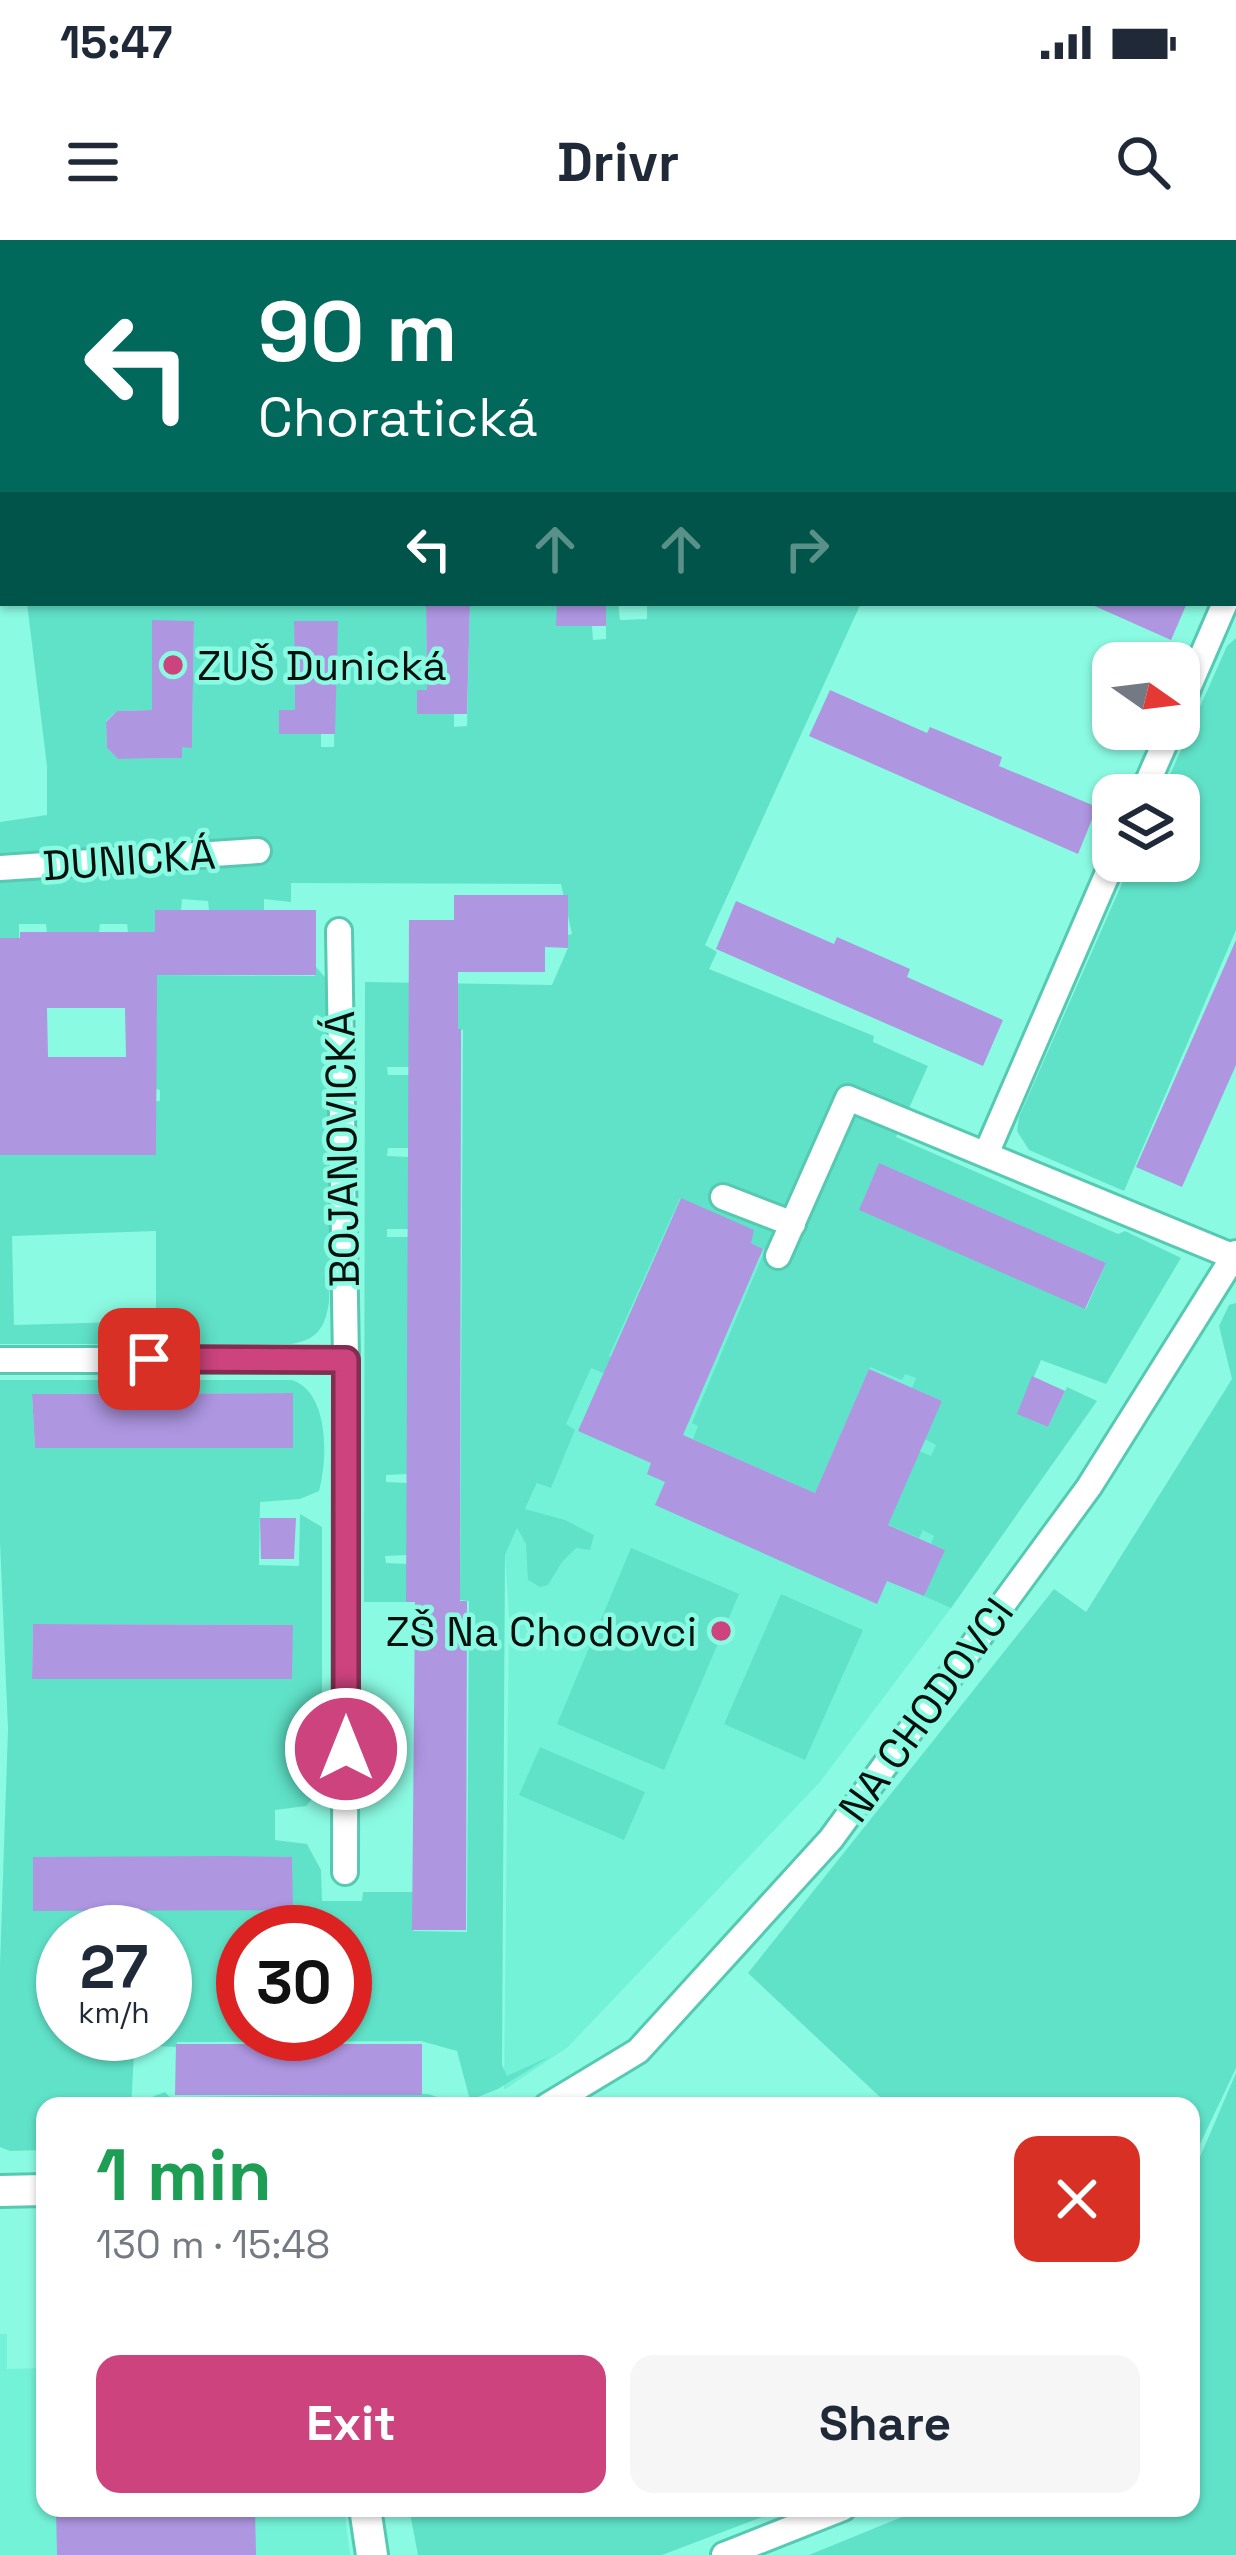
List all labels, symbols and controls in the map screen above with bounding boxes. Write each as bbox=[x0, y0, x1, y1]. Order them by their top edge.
text: 15:47 bbox=[60, 14, 172, 71]
text: Drivr bbox=[557, 128, 679, 197]
icon: menu bbox=[60, 129, 126, 195]
icon: search bbox=[1110, 129, 1176, 195]
text: 90 m bbox=[258, 278, 457, 386]
icon: left bbox=[60, 288, 216, 444]
text: Choratická bbox=[258, 383, 538, 452]
icon: left bbox=[396, 516, 462, 582]
icon: ahead bbox=[522, 516, 588, 582]
icon: ahead bbox=[648, 516, 714, 582]
icon: right bbox=[774, 516, 840, 582]
place label: ZUŠ Dunická bbox=[197, 639, 447, 692]
north arrow bbox=[1092, 642, 1200, 750]
map controls bbox=[1092, 642, 1200, 882]
marker: ZUŠ Dunická bbox=[160, 652, 186, 678]
button: layers bbox=[1092, 774, 1200, 882]
street label: DUNICKÁ bbox=[41, 828, 217, 892]
street label: BOJANOVICKÁ bbox=[313, 1010, 371, 1288]
pin bbox=[98, 1308, 200, 1410]
icon: arrive bbox=[116, 1326, 182, 1392]
street label: NA CHODOVCI bbox=[827, 1588, 1025, 1832]
place label: ZŠ Na Chodovci bbox=[386, 1605, 697, 1658]
marker: ZŠ Na Chodovci bbox=[708, 1618, 734, 1644]
position arrow bbox=[283, 1686, 409, 1812]
speed limit sign: 30 bbox=[216, 1905, 372, 2061]
text: 27 bbox=[80, 1929, 148, 2006]
text: km/h bbox=[78, 1993, 150, 2032]
text: 1 min bbox=[96, 2129, 272, 2221]
button: close bbox=[1014, 2136, 1140, 2262]
text: 130 m · 15:48 bbox=[96, 2220, 330, 2269]
button: Exit bbox=[96, 2355, 606, 2493]
button: Share bbox=[630, 2355, 1140, 2493]

